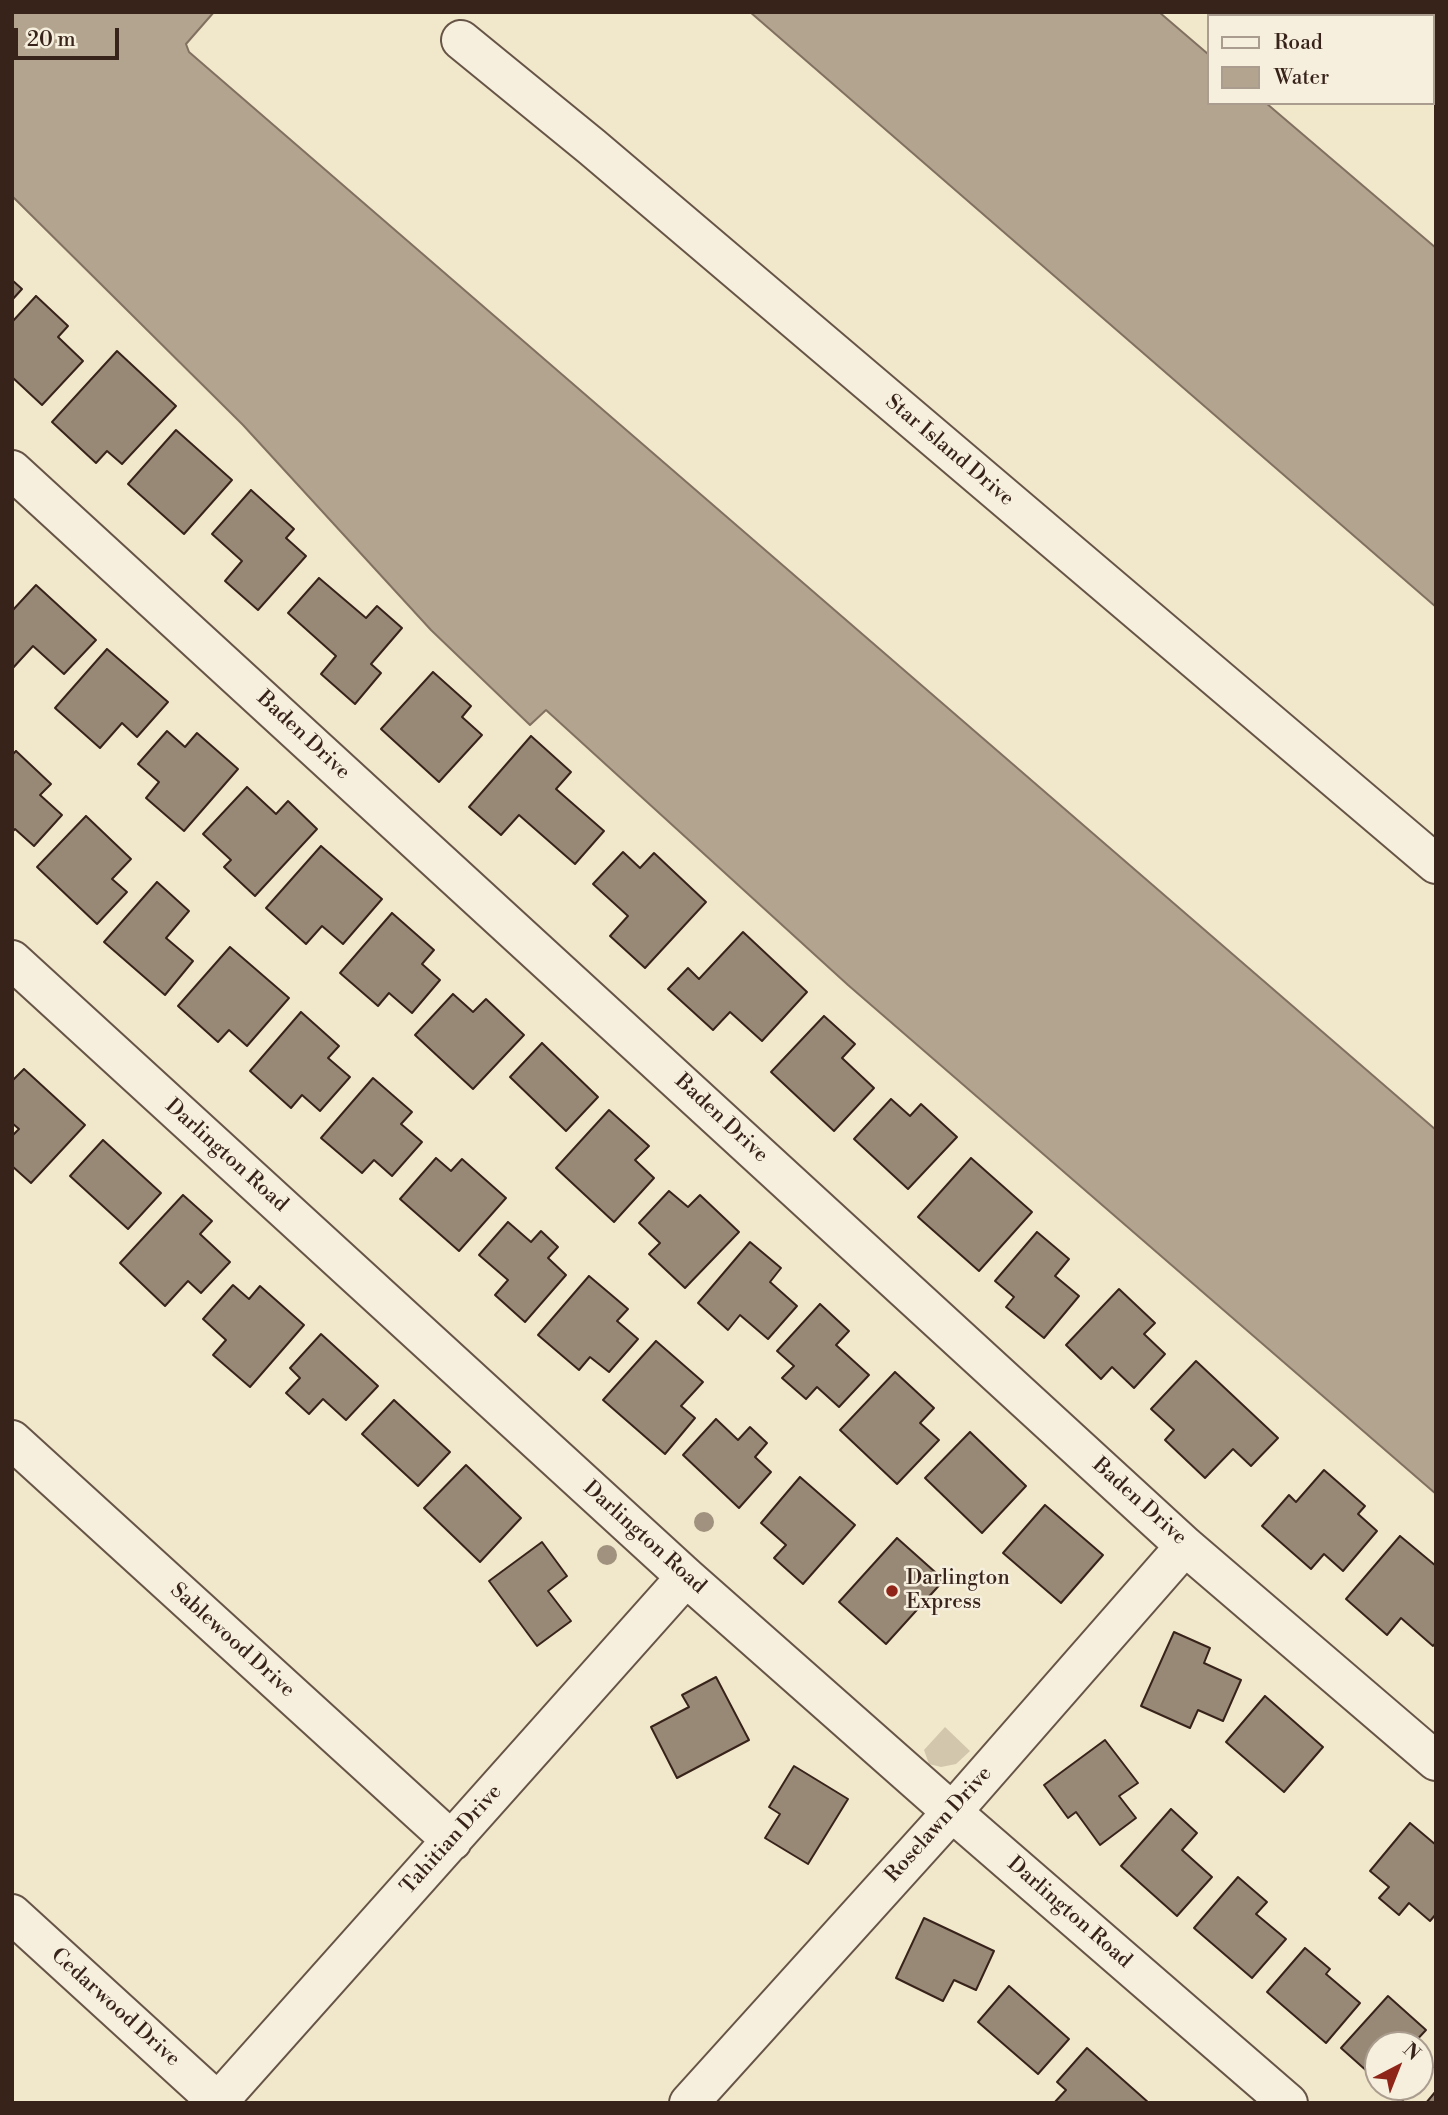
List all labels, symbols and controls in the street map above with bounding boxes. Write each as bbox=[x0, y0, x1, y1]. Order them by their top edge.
scale bar bbox=[18, 14, 122, 58]
legend bbox=[1206, 14, 1434, 105]
text: 20 m bbox=[27, 27, 76, 53]
text: Road bbox=[1274, 30, 1323, 56]
text: Water bbox=[1274, 65, 1329, 91]
street label: Star Island Drive bbox=[880, 390, 1018, 512]
street label: Baden Drive bbox=[251, 686, 355, 786]
street label: Baden Drive bbox=[669, 1069, 773, 1169]
street label: Darlington Road bbox=[159, 1094, 293, 1218]
street label: Baden Drive bbox=[1087, 1453, 1191, 1551]
street label: Darlington Road bbox=[577, 1476, 711, 1600]
place label: Darlington Express bbox=[906, 1566, 1010, 1616]
street label: Sablewood Drive bbox=[164, 1578, 300, 1704]
marker: Darlington Express bbox=[884, 1583, 900, 1599]
street label: Roselawn Drive bbox=[880, 1762, 998, 1888]
street label: Tahitian Drive bbox=[396, 1780, 508, 1900]
street label: Darlington Road bbox=[1002, 1852, 1136, 1974]
street label: Cedarwood Drive bbox=[45, 1943, 185, 2073]
north arrow bbox=[1364, 2031, 1434, 2101]
text: N bbox=[1398, 2038, 1425, 2066]

